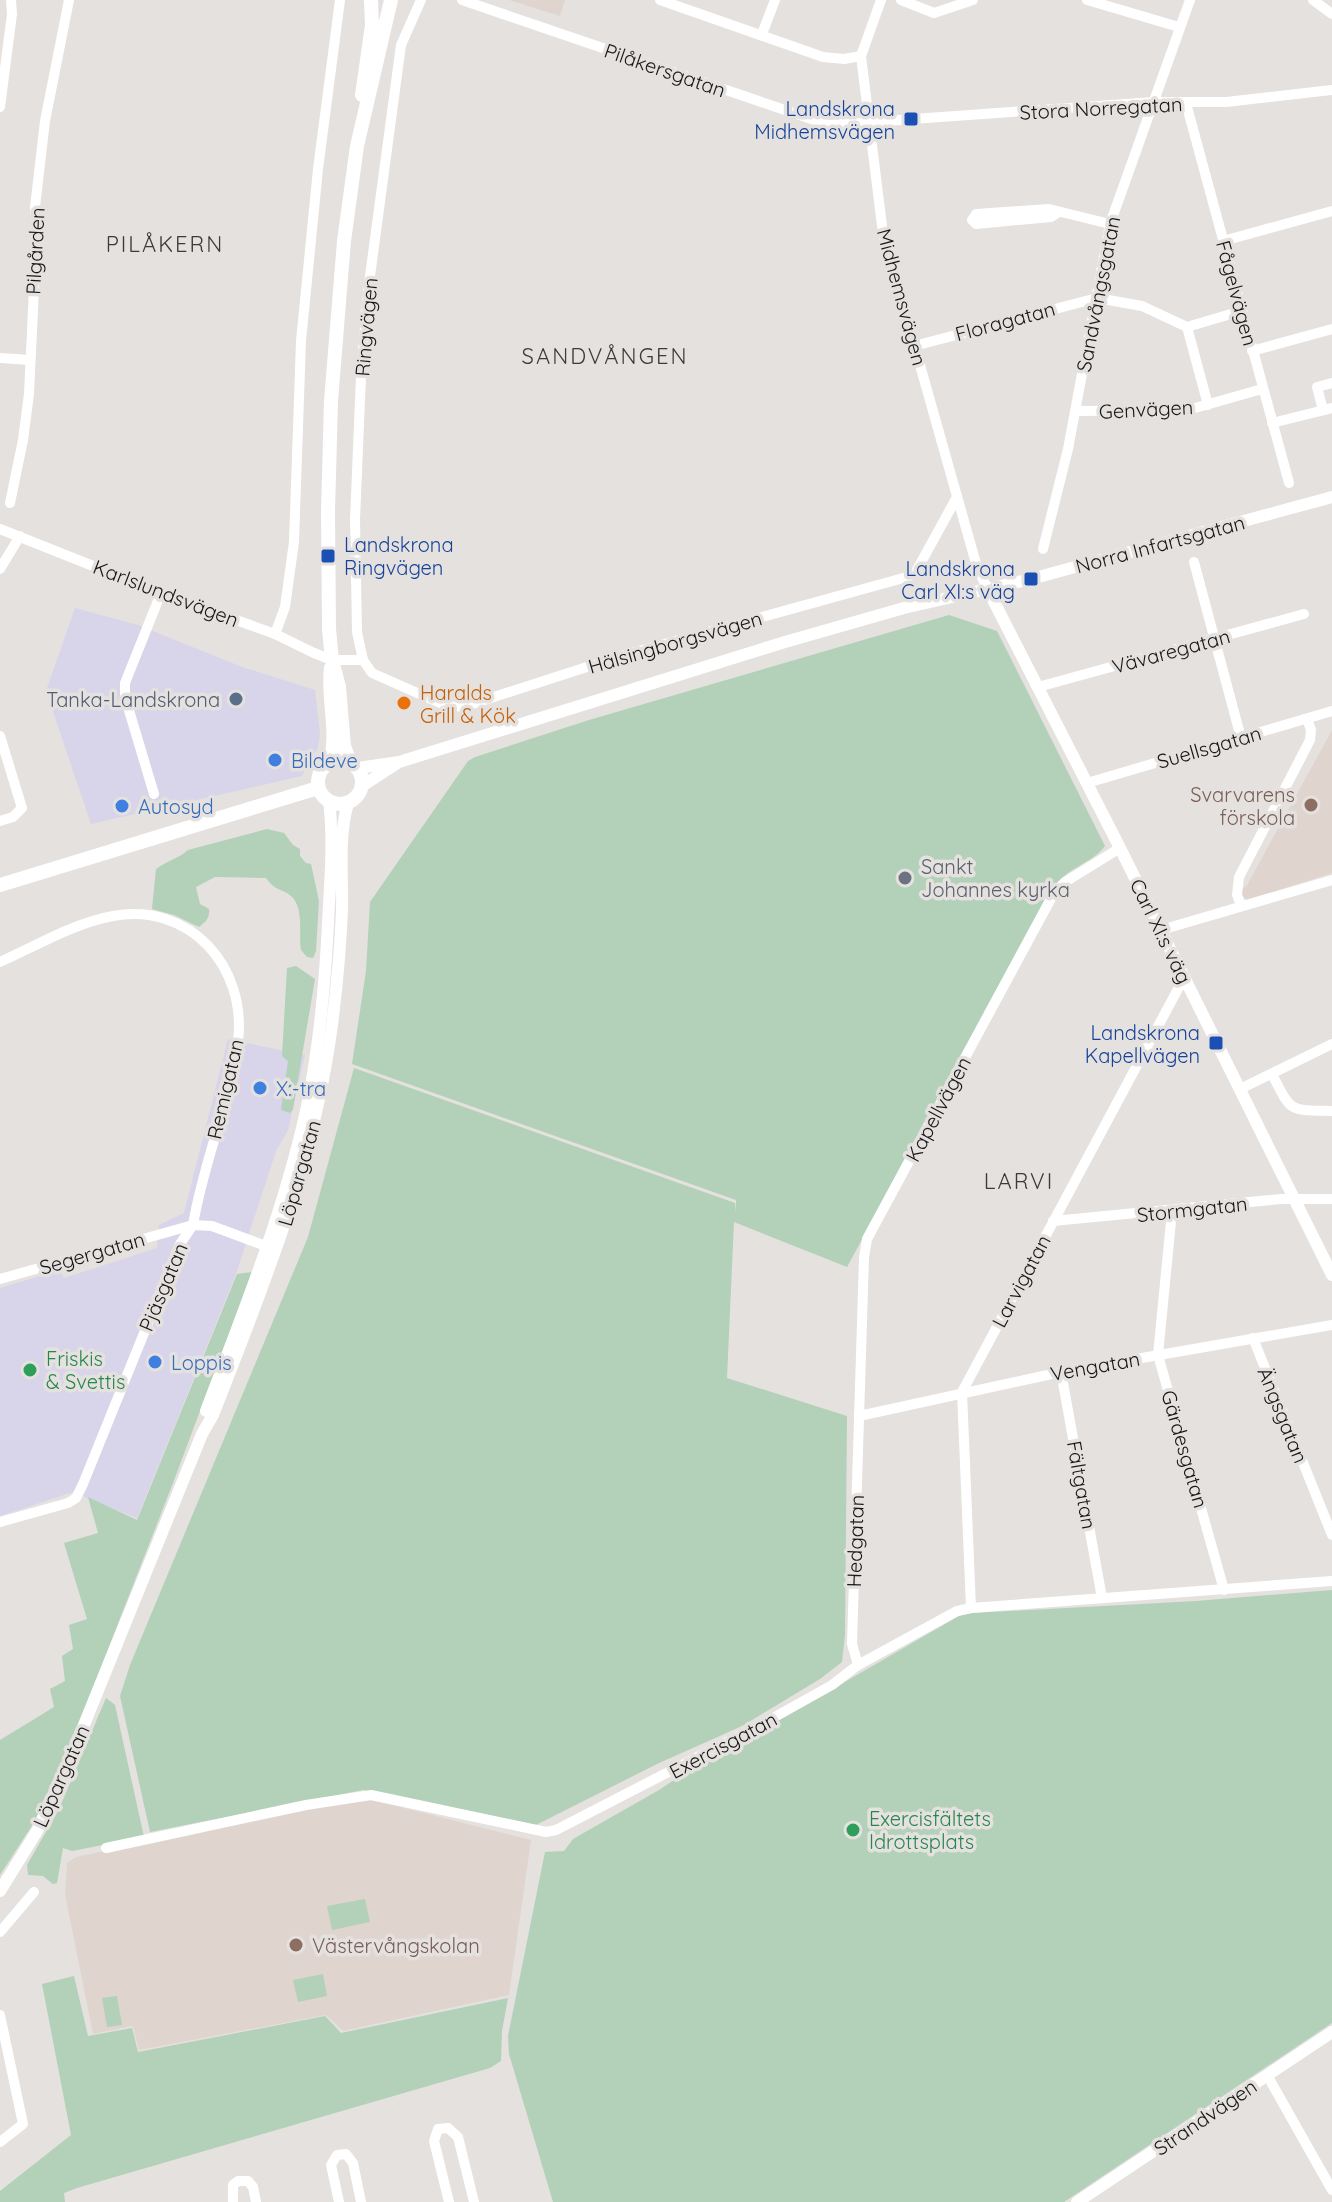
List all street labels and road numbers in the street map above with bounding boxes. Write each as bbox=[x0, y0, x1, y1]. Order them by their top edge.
street label: Pilåkersgatan bbox=[601, 38, 729, 102]
street label: Stora Norregatan bbox=[1019, 91, 1183, 125]
street label: Pilgården bbox=[20, 207, 50, 295]
street label: Sandvångsgatan bbox=[1071, 214, 1125, 374]
street label: Midhemsvägen bbox=[872, 226, 932, 368]
street label: Fågelvägen bbox=[1211, 238, 1263, 348]
street label: Ringvägen bbox=[349, 276, 383, 378]
street label: Floragatan bbox=[952, 296, 1058, 346]
street label: Genvägen bbox=[1098, 394, 1194, 424]
street label: Norra Infartsgatan bbox=[1072, 509, 1248, 579]
street label: Karlslundsvägen bbox=[90, 554, 242, 632]
street label: Hälsingborgsvägen bbox=[585, 605, 765, 679]
street label: Vävaregatan bbox=[1109, 623, 1233, 679]
street label: Suellsgatan bbox=[1154, 720, 1264, 774]
street label: Carl XI:s väg bbox=[1125, 874, 1197, 988]
street label: Remigatan bbox=[201, 1036, 249, 1142]
street label: Kapellvägen bbox=[900, 1052, 976, 1166]
street label: Löpargatan bbox=[272, 1117, 326, 1229]
street label: Stormgatan bbox=[1136, 1191, 1248, 1227]
street label: Segergatan bbox=[37, 1226, 147, 1280]
street label: Larvigatan bbox=[986, 1230, 1056, 1332]
street label: Pjäsgatan bbox=[133, 1239, 193, 1335]
street label: Vengatan bbox=[1048, 1346, 1142, 1386]
street label: Ängsgatan bbox=[1252, 1363, 1314, 1467]
street label: Gärdesgatan bbox=[1156, 1387, 1214, 1511]
street label: Fältgatan bbox=[1062, 1439, 1102, 1531]
street label: Hedgatan bbox=[841, 1494, 869, 1588]
street label: Exercisgatan bbox=[665, 1706, 781, 1784]
street label: Löpargatan bbox=[27, 1721, 95, 1831]
street label: Strandvägen bbox=[1149, 2073, 1261, 2161]

